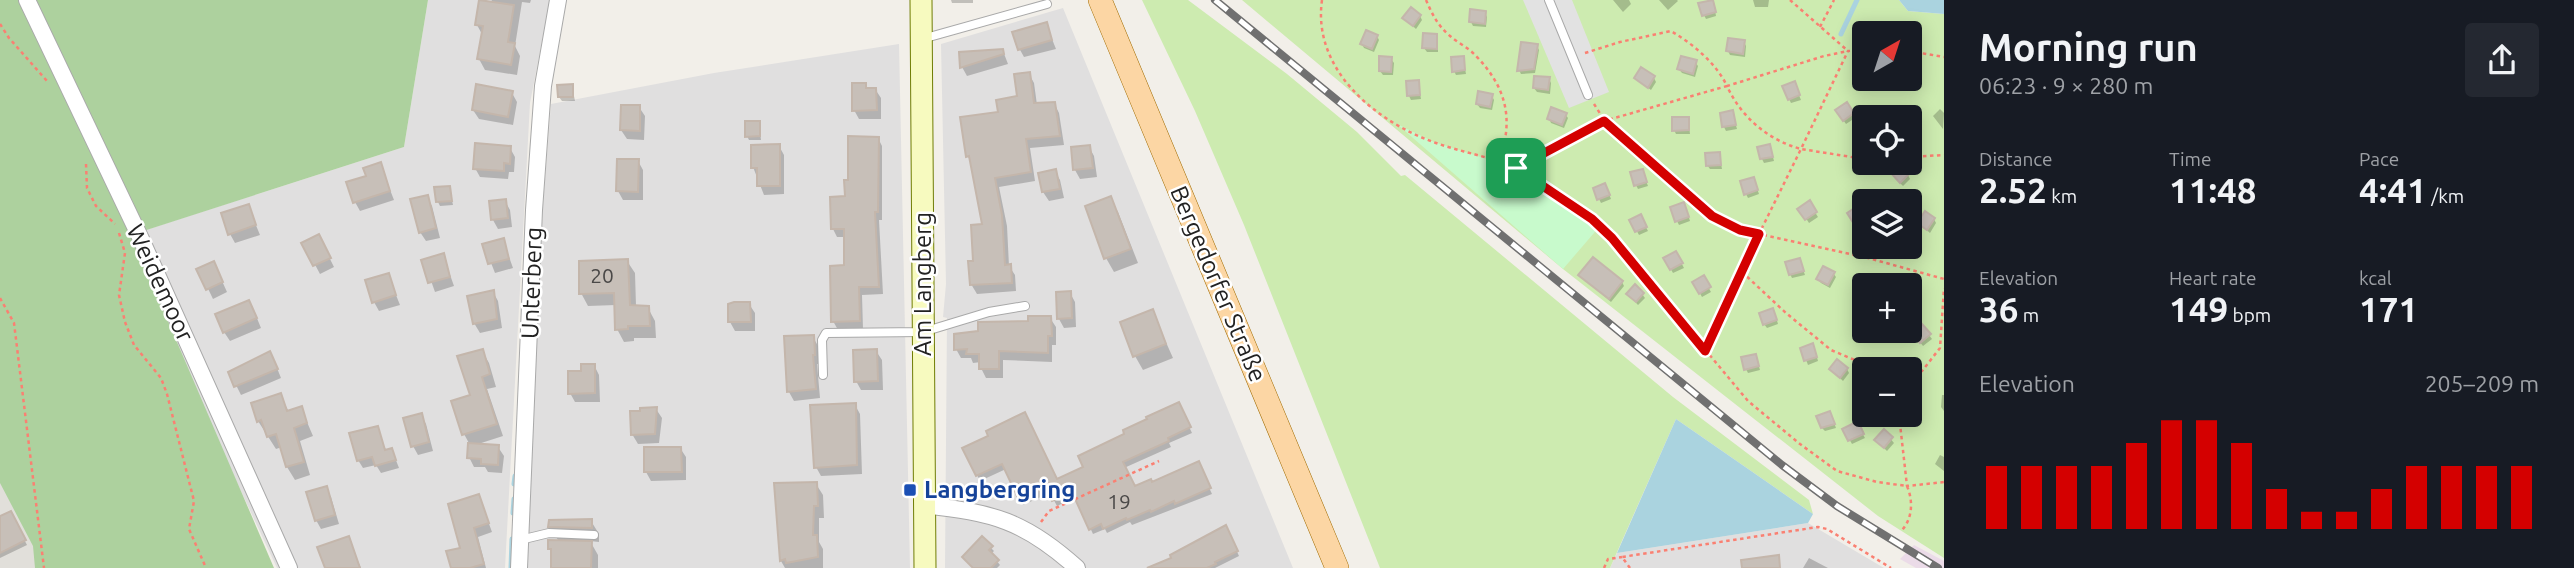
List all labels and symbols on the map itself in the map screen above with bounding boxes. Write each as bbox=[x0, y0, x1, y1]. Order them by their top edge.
north arrow bbox=[1852, 21, 1922, 91]
pin bbox=[1486, 138, 1546, 198]
street label: Bergedorfer Straße bbox=[1165, 182, 1272, 386]
street label: Am Langberg bbox=[909, 212, 936, 356]
street label: Weidemoor bbox=[122, 220, 199, 346]
street label: Unterberg bbox=[516, 227, 547, 339]
house number: 20 bbox=[590, 263, 614, 287]
place label: Langbergring bbox=[924, 476, 1075, 503]
marker: Langbergring bbox=[902, 482, 918, 498]
house number: 19 bbox=[1107, 489, 1131, 513]

